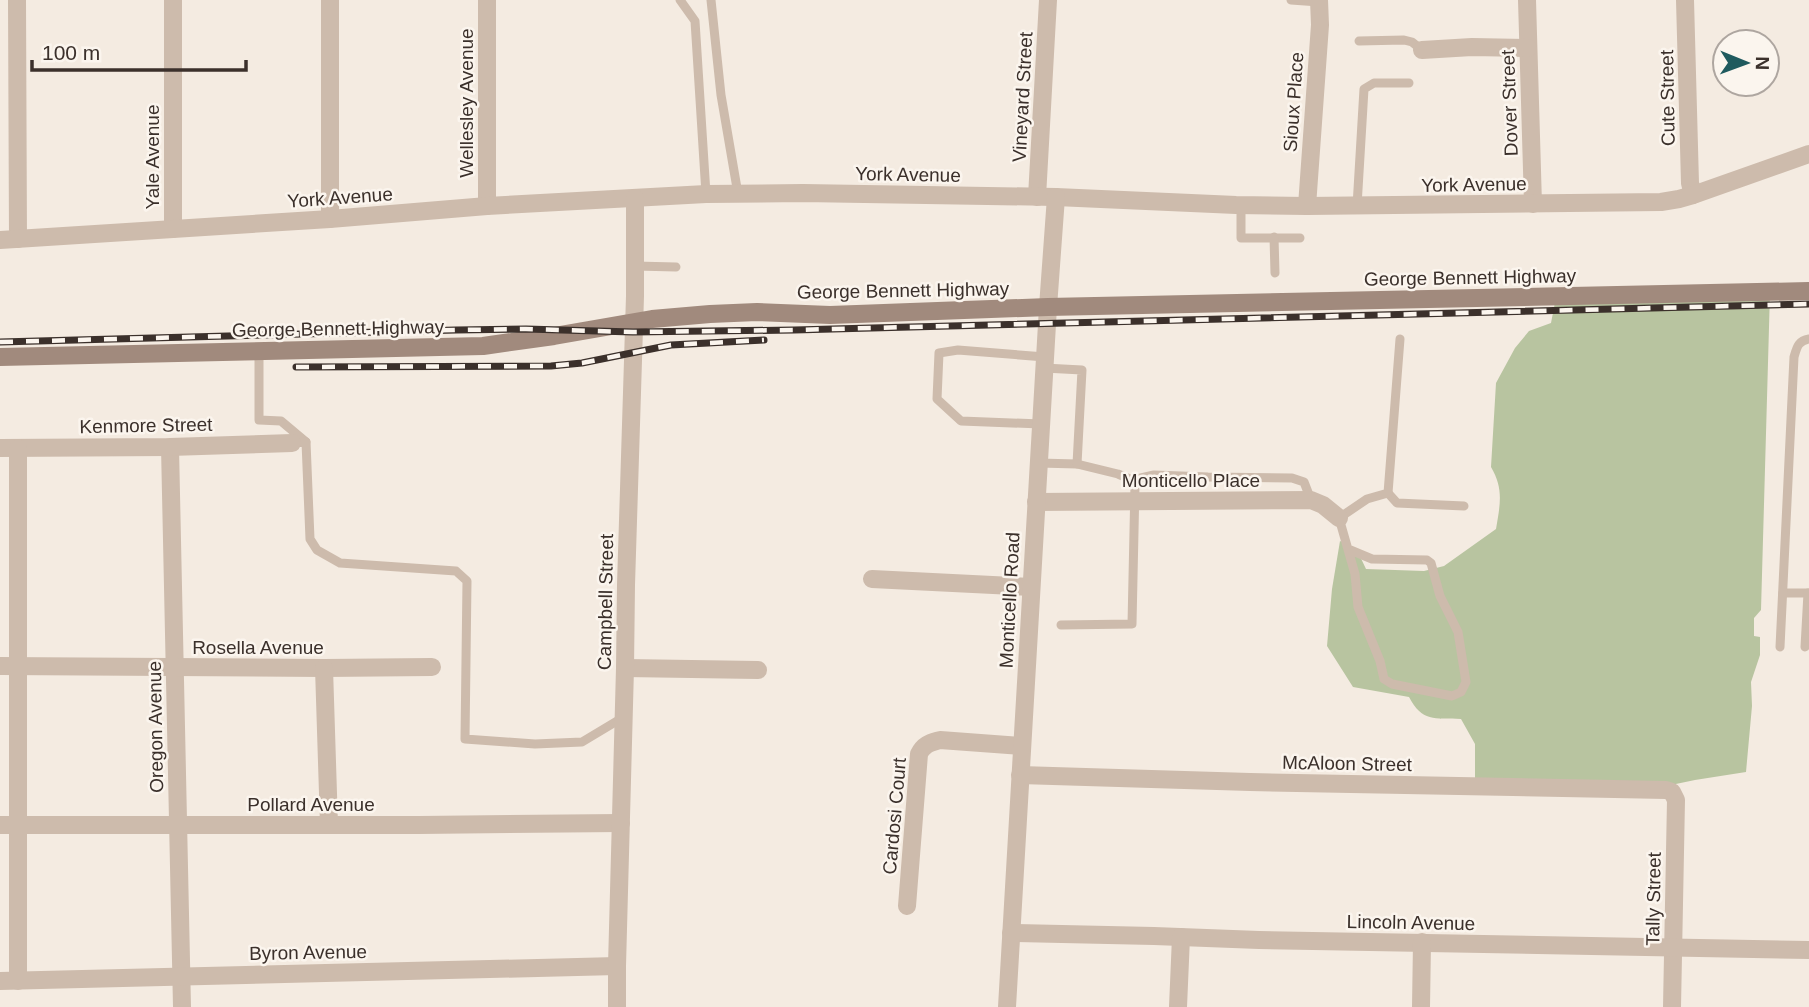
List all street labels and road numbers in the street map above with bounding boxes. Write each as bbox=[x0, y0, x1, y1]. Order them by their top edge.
street label: Wellesley Avenue bbox=[456, 28, 477, 178]
street label: Vineyard Street bbox=[1009, 31, 1036, 163]
street label: Dover Street bbox=[1497, 49, 1522, 157]
street label: Cute Street bbox=[1656, 49, 1679, 146]
street label: Sioux Place bbox=[1280, 51, 1307, 153]
street label: Yale Avenue bbox=[142, 105, 163, 209]
street label: York Avenue bbox=[855, 163, 961, 186]
street label: York Avenue bbox=[1421, 173, 1527, 196]
street label: York Avenue bbox=[287, 183, 393, 212]
street label: George Bennett Highway bbox=[1364, 265, 1577, 290]
street label: George Bennett Highway bbox=[797, 278, 1010, 303]
street label: George Bennett Highway bbox=[232, 316, 445, 341]
street label: Kenmore Street bbox=[79, 414, 213, 437]
street label: Monticello Place bbox=[1122, 470, 1260, 491]
street label: Monticello Road bbox=[995, 531, 1024, 669]
street label: Campbell Street bbox=[594, 533, 617, 670]
street label: Rosella Avenue bbox=[192, 637, 324, 658]
street label: Oregon Avenue bbox=[144, 661, 167, 793]
street label: McAloon Street bbox=[1282, 752, 1413, 775]
street label: Cardosi Court bbox=[879, 756, 910, 875]
street label: Pollard Avenue bbox=[247, 794, 375, 815]
street label: Tally Street bbox=[1642, 851, 1665, 946]
street label: Lincoln Avenue bbox=[1347, 911, 1475, 934]
street label: Byron Avenue bbox=[249, 941, 367, 964]

